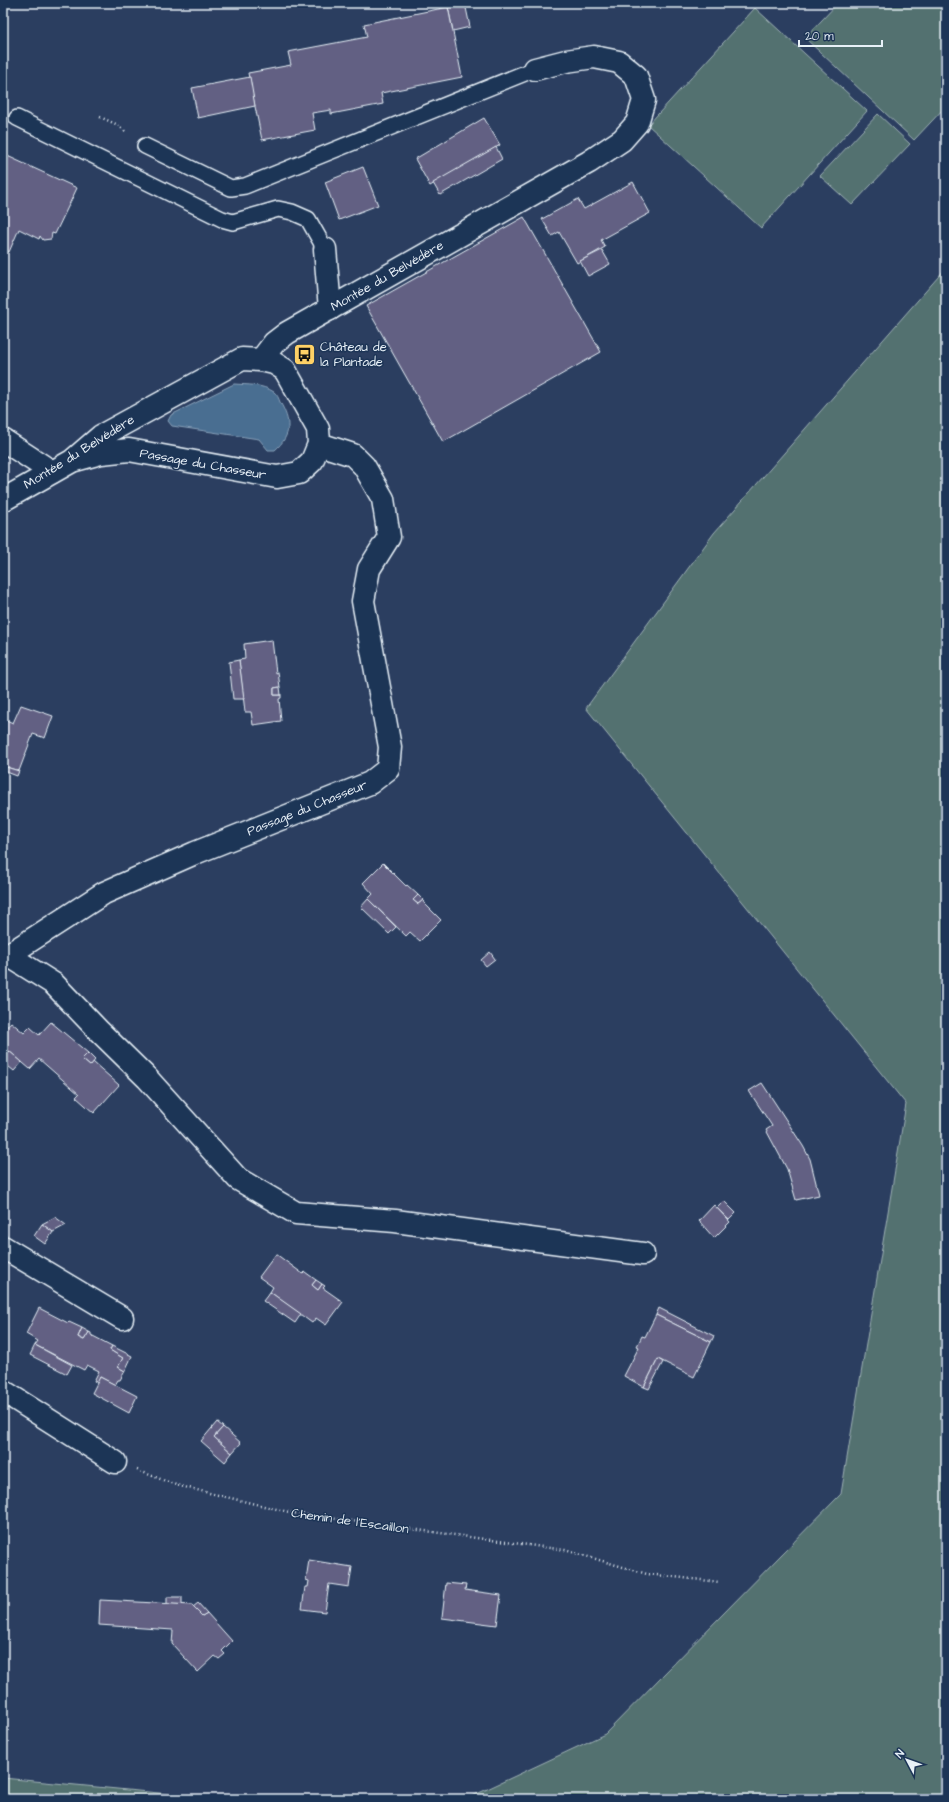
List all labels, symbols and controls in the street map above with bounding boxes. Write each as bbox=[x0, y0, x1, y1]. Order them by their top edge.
scale bar bbox=[799, 22, 882, 48]
text: 20 m bbox=[805, 28, 834, 45]
street label: Montée du Belvédère bbox=[327, 236, 447, 316]
place label: Château de la Plantade bbox=[320, 338, 387, 371]
bus stop icon: Château de la Plantade bbox=[292, 341, 318, 367]
street label: Montée du Belvédère bbox=[20, 411, 138, 493]
street label: Passage du Chasseur bbox=[138, 444, 268, 485]
street label: Passage du Chasseur bbox=[244, 776, 370, 841]
street label: Chemin de l'Escaillon bbox=[290, 1504, 410, 1538]
north arrow bbox=[887, 1740, 927, 1780]
text: N bbox=[892, 1746, 908, 1761]

